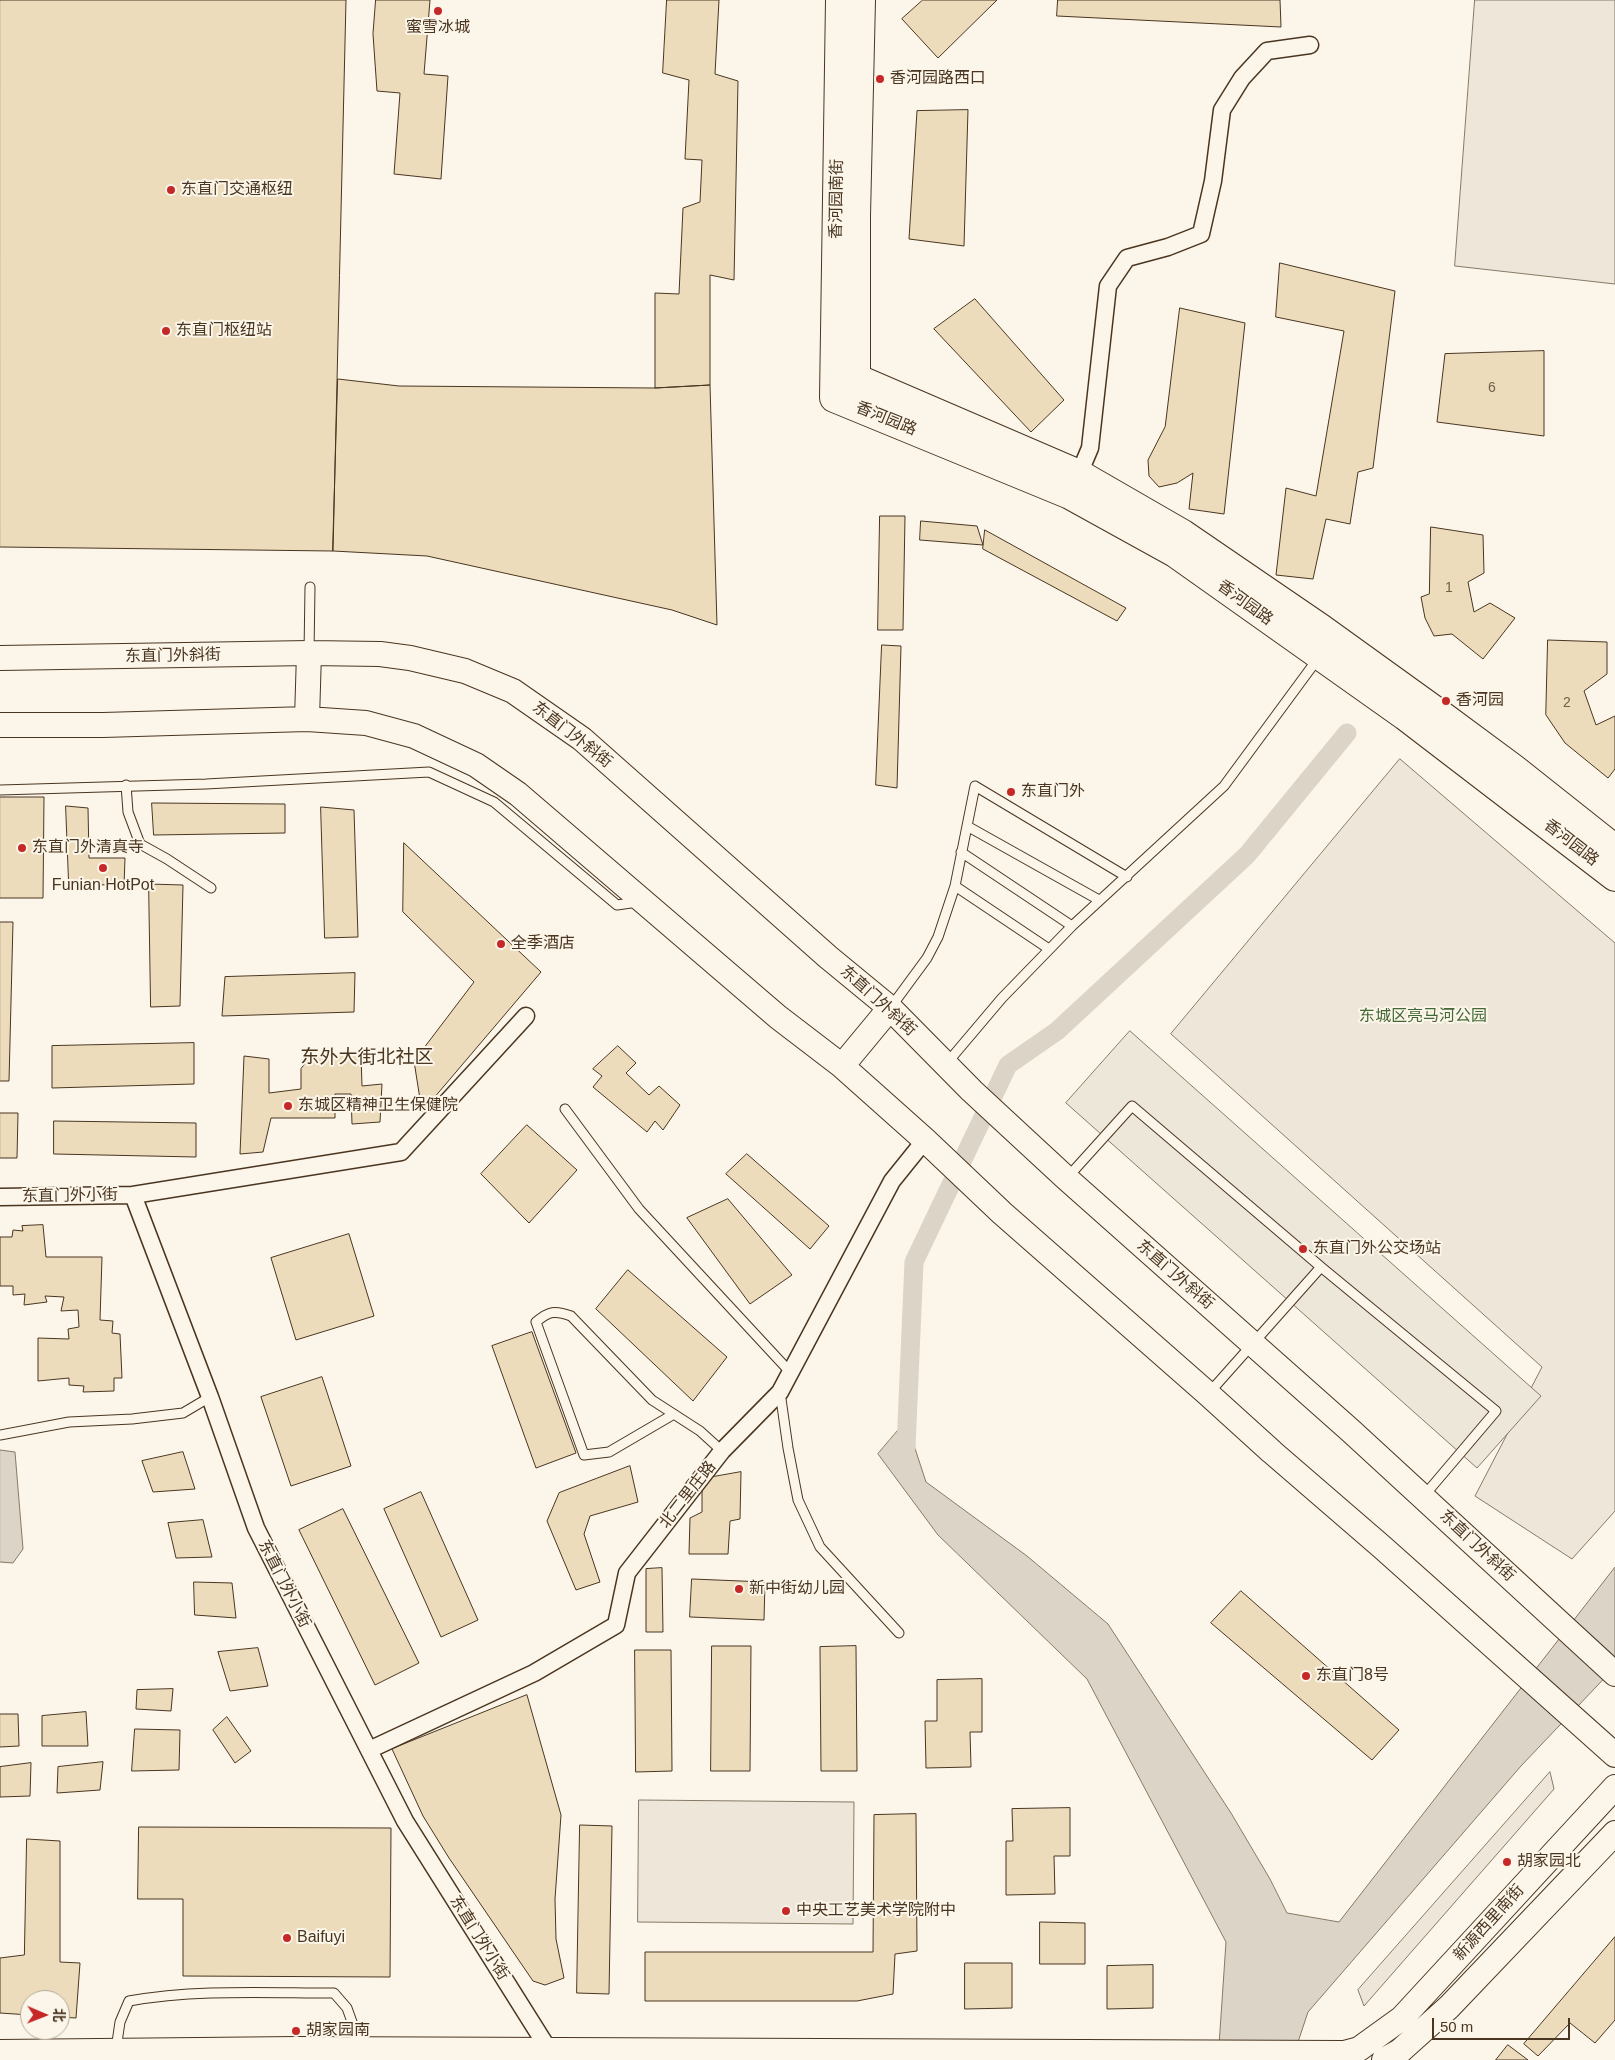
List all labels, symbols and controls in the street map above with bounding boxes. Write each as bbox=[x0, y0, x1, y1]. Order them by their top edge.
marker: 蜜雪冰城 bbox=[432, 5, 444, 17]
place label: 蜜雪冰城 bbox=[406, 18, 470, 38]
place label: 香河园路西口 bbox=[890, 69, 986, 89]
marker: 香河园路西口 bbox=[874, 73, 886, 85]
street label: 香河园南街 bbox=[827, 159, 847, 239]
place label: 东直门交通枢纽 bbox=[181, 180, 293, 200]
marker: 东直门交通枢纽 bbox=[165, 184, 177, 196]
place label: 东直门枢纽站 bbox=[176, 321, 272, 341]
marker: 东直门枢纽站 bbox=[160, 325, 172, 337]
house number: 6 bbox=[1488, 380, 1496, 396]
street label: 香河园路 bbox=[853, 398, 919, 440]
street label: 香河园路 bbox=[1213, 576, 1277, 630]
house number: 1 bbox=[1445, 580, 1453, 596]
street label: 东直门外斜街 bbox=[125, 646, 221, 666]
place label: 香河园 bbox=[1456, 691, 1504, 711]
marker: 香河园 bbox=[1440, 695, 1452, 707]
house number: 2 bbox=[1563, 695, 1571, 711]
street label: 东直门外斜街 bbox=[528, 698, 616, 772]
place label: 东直门外 bbox=[1021, 782, 1085, 802]
marker: 东直门外 bbox=[1005, 786, 1017, 798]
street label: 香河园路 bbox=[1540, 816, 1602, 870]
place label: 东直门外清真寺 bbox=[32, 838, 144, 858]
marker: 东直门外清真寺 bbox=[16, 842, 28, 854]
marker: Funian HotPot bbox=[97, 862, 109, 874]
place label: Funian HotPot bbox=[52, 876, 154, 896]
place label: 全季酒店 bbox=[511, 934, 575, 954]
marker: 全季酒店 bbox=[495, 938, 507, 950]
street label: 东直门外斜街 bbox=[836, 962, 920, 1040]
park label: 东城区亮马河公园 bbox=[1359, 1007, 1487, 1027]
district label: 东外大街北社区 bbox=[301, 1047, 433, 1069]
place label: 东城区精神卫生保健院 bbox=[298, 1096, 458, 1116]
marker: 东城区精神卫生保健院 bbox=[282, 1100, 294, 1112]
street label: 东直门外小街 bbox=[22, 1186, 118, 1206]
street label: 东直门外斜街 bbox=[1132, 1236, 1218, 1314]
place label: 东直门外公交场站 bbox=[1313, 1239, 1441, 1259]
marker: 东直门外公交场站 bbox=[1297, 1243, 1309, 1255]
street label: 北二里庄路 bbox=[656, 1458, 720, 1532]
street label: 东直门外斜街 bbox=[1435, 1506, 1519, 1586]
street label: 东直门外小街 bbox=[254, 1537, 314, 1631]
place label: 新中街幼儿园 bbox=[749, 1579, 845, 1599]
marker: 新中街幼儿园 bbox=[733, 1583, 745, 1595]
place label: 东直门8号 bbox=[1316, 1666, 1389, 1686]
marker: 东直门8号 bbox=[1300, 1670, 1312, 1682]
place label: 胡家园北 bbox=[1517, 1852, 1581, 1872]
marker: 胡家园北 bbox=[1501, 1856, 1513, 1868]
street label: 新源西里南街 bbox=[1450, 1881, 1528, 1965]
street label: 东直门外小街 bbox=[445, 1892, 513, 1984]
place label: 中央工艺美术学院附中 bbox=[796, 1901, 956, 1921]
marker: 中央工艺美术学院附中 bbox=[780, 1905, 792, 1917]
place label: Baifuyi bbox=[297, 1928, 345, 1948]
marker: Baifuyi bbox=[281, 1932, 293, 1944]
north arrow bbox=[20, 1990, 70, 2040]
text: 北 bbox=[51, 2008, 67, 2022]
scale bar bbox=[1435, 2008, 1572, 2040]
text: 50 m bbox=[1440, 2018, 1473, 2035]
place label: 胡家园南 bbox=[306, 2021, 370, 2041]
marker: 胡家园南 bbox=[290, 2025, 302, 2037]

